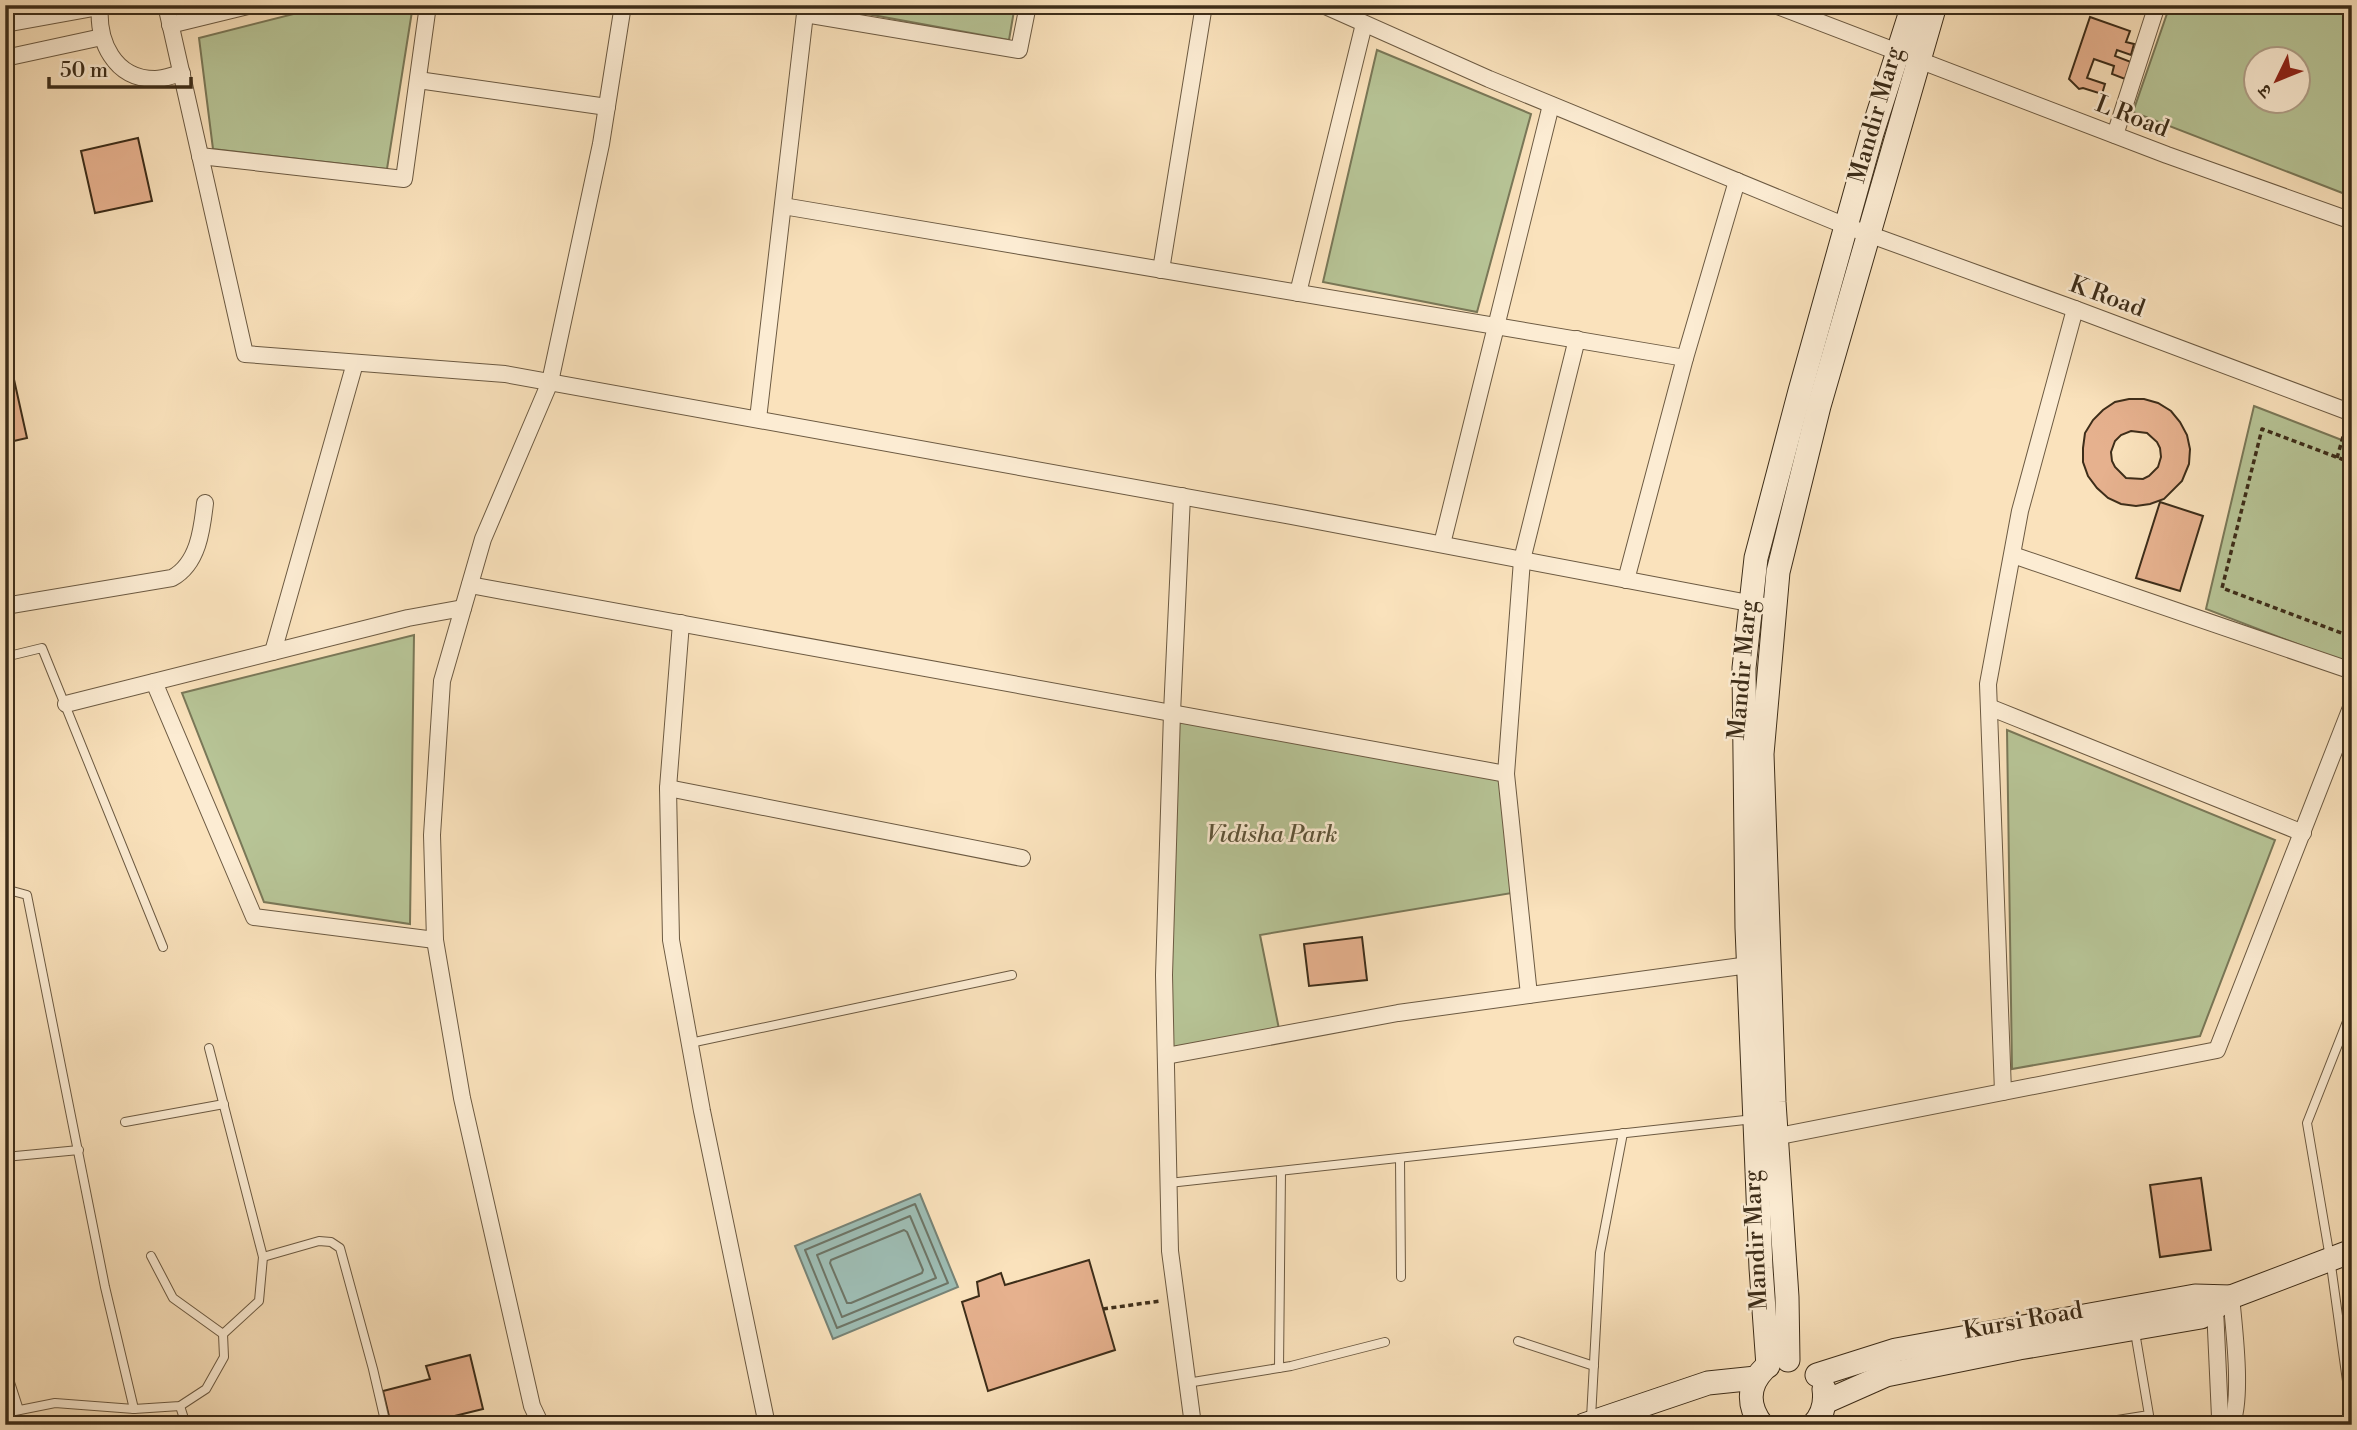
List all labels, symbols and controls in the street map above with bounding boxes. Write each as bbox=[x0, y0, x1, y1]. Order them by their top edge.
street label: Mandir Marg bbox=[1842, 43, 1910, 187]
scale bar bbox=[49, 46, 191, 90]
north arrow bbox=[2242, 46, 2312, 116]
text: 50 m bbox=[60, 58, 108, 84]
text: उ bbox=[2252, 78, 2279, 104]
street label: L Road bbox=[2091, 89, 2173, 145]
street label: K Road bbox=[2065, 270, 2149, 325]
street label: Mandir Marg bbox=[1722, 598, 1764, 741]
park label: Vidisha Park bbox=[1206, 820, 1338, 850]
street label: Mandir Marg bbox=[1737, 1168, 1775, 1311]
street label: Kursi Road bbox=[1961, 1296, 2086, 1346]

